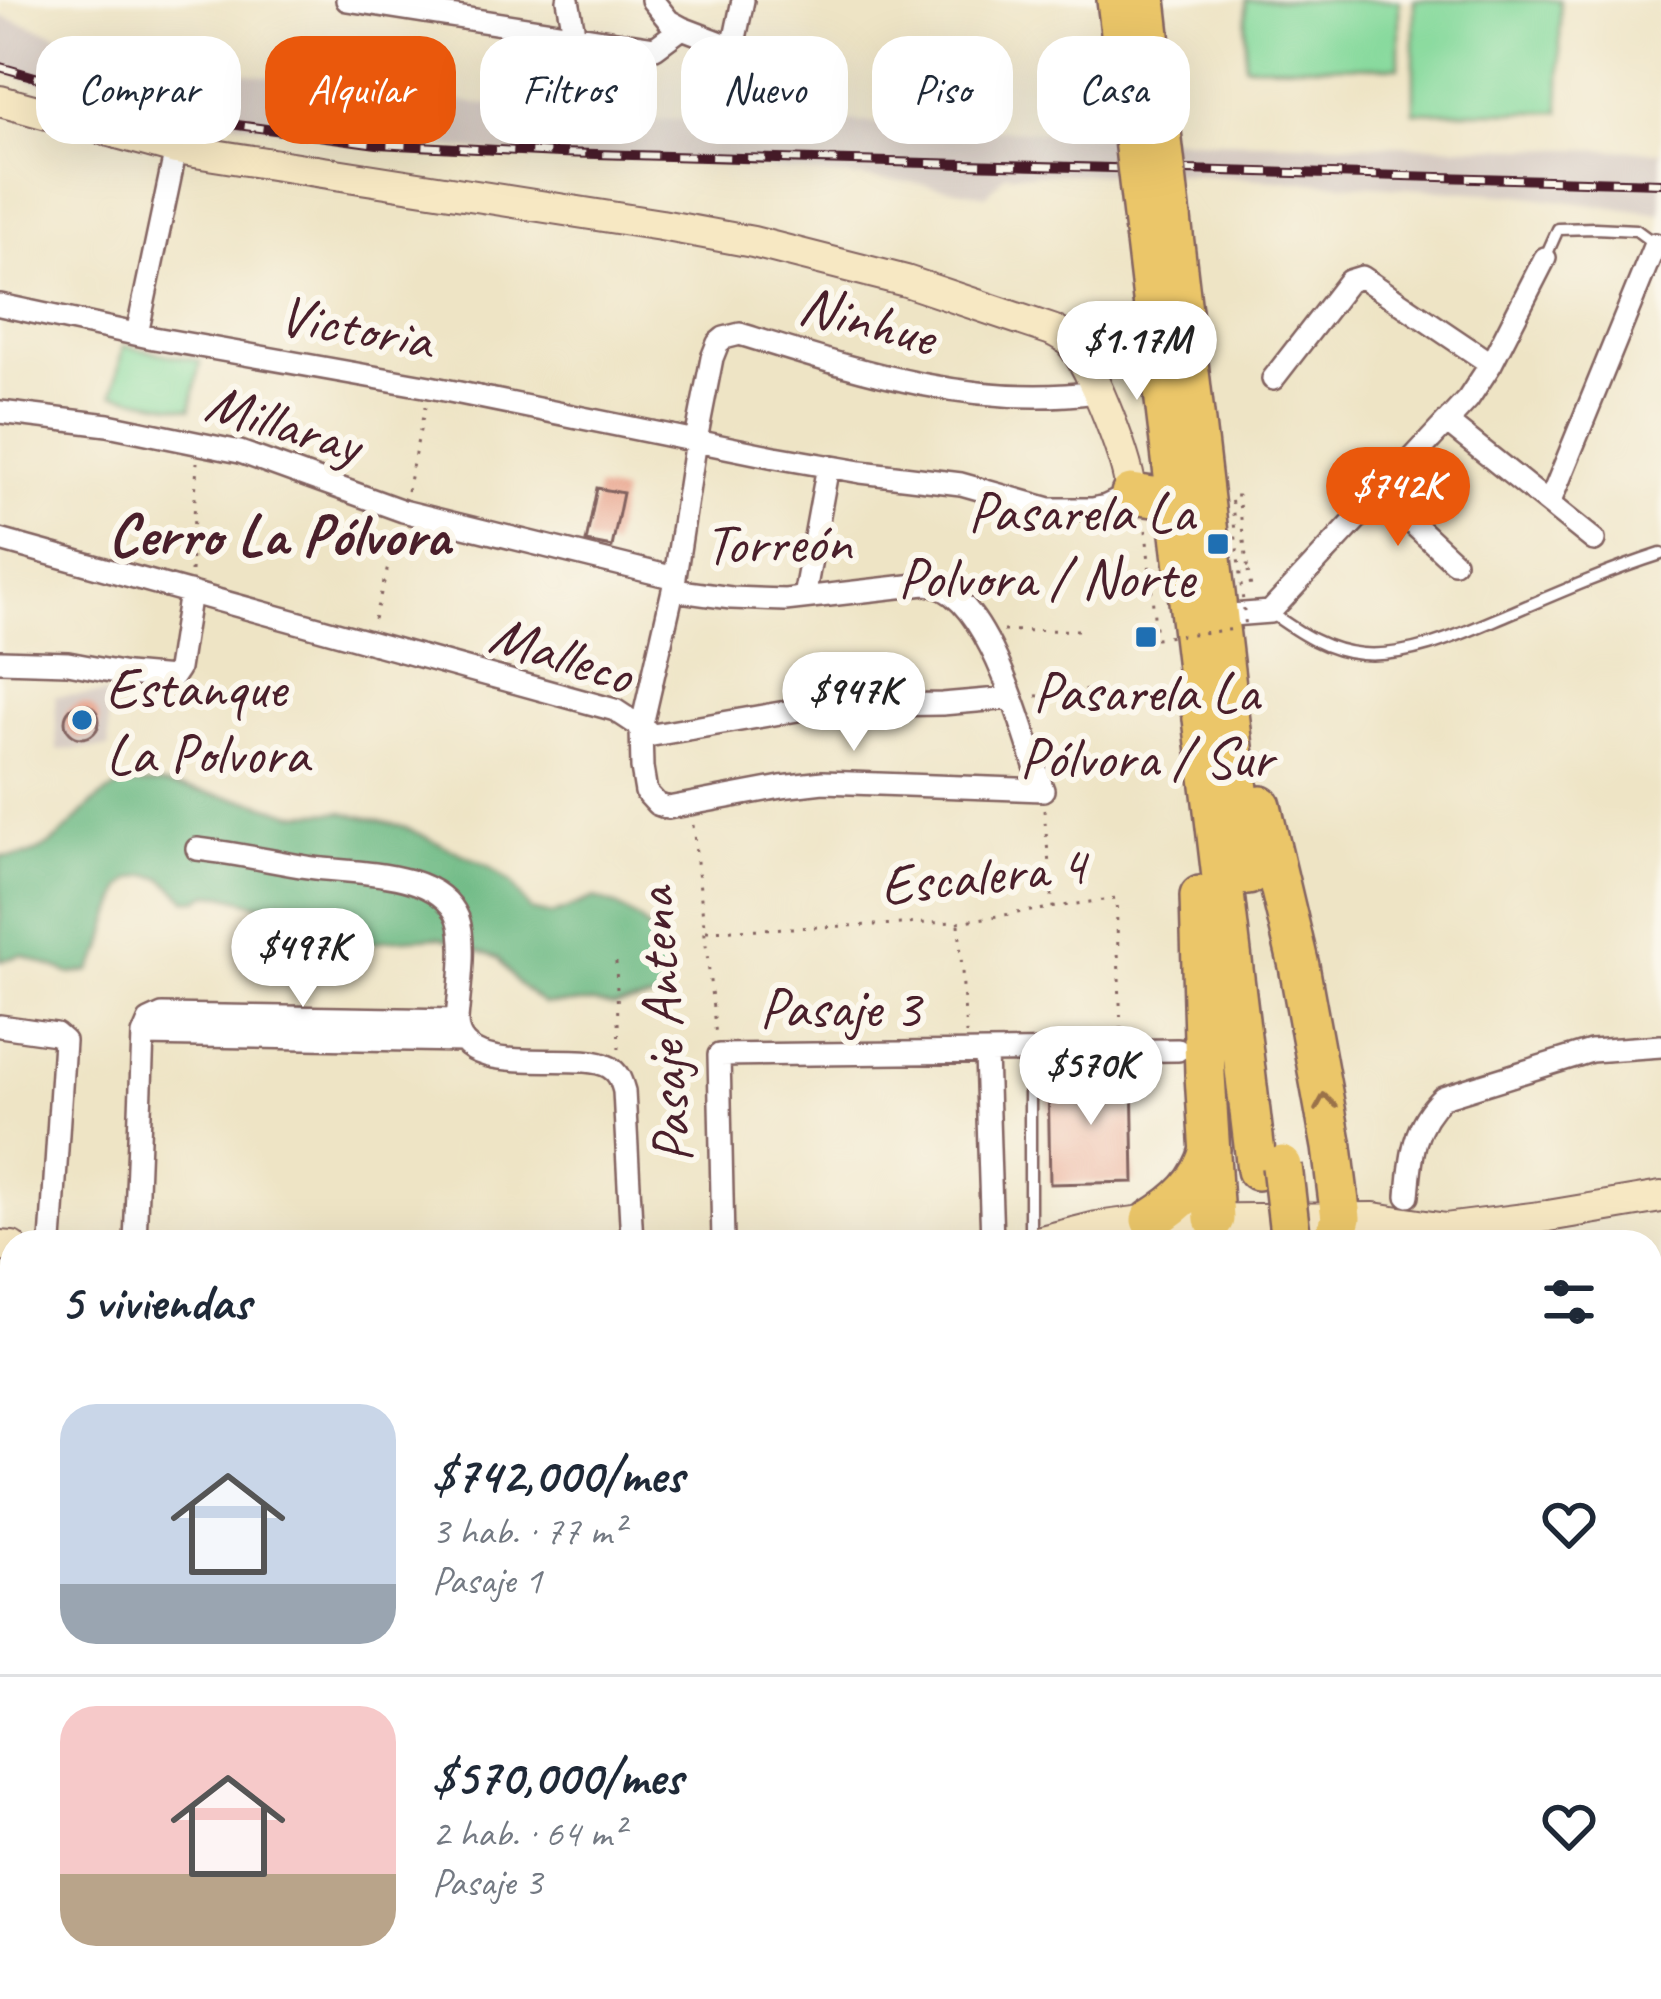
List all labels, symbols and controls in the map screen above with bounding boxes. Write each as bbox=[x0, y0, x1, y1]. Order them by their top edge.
chip: Comprar bbox=[36, 36, 241, 144]
chip: Alquilar bbox=[265, 36, 456, 144]
chip: Filtros bbox=[480, 36, 657, 144]
chip: Nuevo bbox=[681, 36, 848, 144]
chip: Piso bbox=[872, 36, 1013, 144]
chip: Casa bbox=[1037, 36, 1190, 144]
street label: Ninhue bbox=[792, 267, 947, 373]
street label: Victoria bbox=[274, 278, 442, 377]
pin: $1.17M bbox=[1039, 301, 1235, 403]
text: $1.17M bbox=[1084, 315, 1190, 364]
street label: Millaray bbox=[198, 365, 374, 482]
pin: $742K bbox=[1314, 447, 1482, 549]
text: $742K bbox=[1353, 461, 1443, 510]
place label: Pasarela La Polvora / Norte bbox=[898, 476, 1197, 614]
district label: Cerro La Pólvora bbox=[108, 497, 454, 573]
street label: Torreón bbox=[704, 506, 854, 580]
marker: Pasarela La Polvora / Norte bbox=[1205, 531, 1231, 557]
street label: Malleco bbox=[482, 597, 645, 712]
marker: Pasarela La Pólvora / Sur bbox=[1133, 624, 1159, 650]
place label: Estanque La Polvora bbox=[106, 652, 313, 790]
pin: $947K bbox=[770, 652, 938, 754]
place label: Pasarela La Pólvora / Sur bbox=[1019, 656, 1278, 794]
text: $947K bbox=[809, 666, 899, 715]
marker: Estanque La Polvora bbox=[69, 707, 95, 733]
street label: Escalera 4 bbox=[877, 828, 1095, 922]
street label: Pasaje Antena bbox=[617, 883, 709, 1166]
pin: $497K bbox=[219, 908, 387, 1010]
text: $497K bbox=[258, 922, 348, 971]
street label: Pasaje 3 bbox=[760, 972, 924, 1044]
pin: $570K bbox=[1007, 1026, 1175, 1128]
text: $570K bbox=[1046, 1040, 1136, 1089]
one-way arrow bbox=[1313, 1092, 1338, 1112]
icon: filters bbox=[1536, 1269, 1602, 1335]
text: 5 viviendas bbox=[60, 1270, 250, 1334]
text: $742,000/mes bbox=[432, 1443, 683, 1507]
icon: home bbox=[156, 1452, 300, 1596]
icon: heart bbox=[1536, 1491, 1602, 1557]
text: 3 hab. · 77 m² bbox=[432, 1507, 624, 1556]
text: Pasaje 1 bbox=[432, 1556, 542, 1605]
text: $570,000/mes bbox=[432, 1745, 682, 1809]
icon: home bbox=[156, 1754, 300, 1898]
icon: heart bbox=[1536, 1793, 1602, 1859]
text: 2 hab. · 64 m² bbox=[432, 1809, 624, 1858]
text: Pasaje 3 bbox=[432, 1858, 542, 1907]

